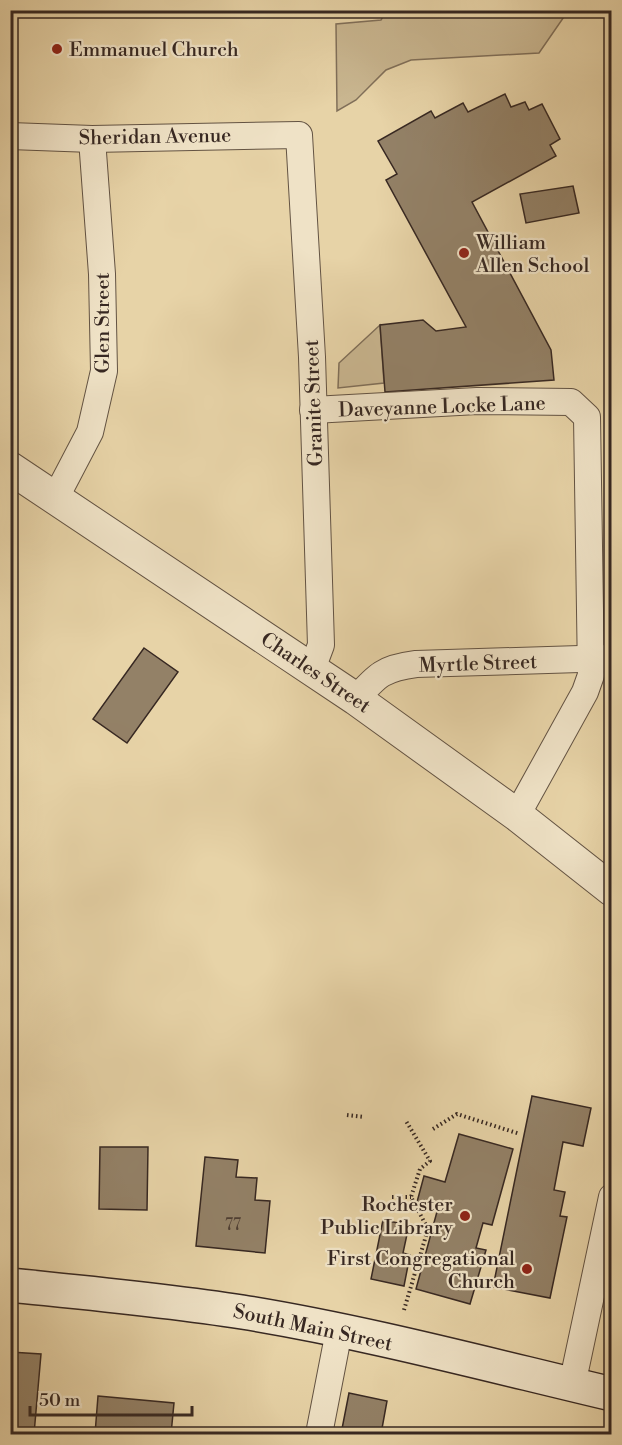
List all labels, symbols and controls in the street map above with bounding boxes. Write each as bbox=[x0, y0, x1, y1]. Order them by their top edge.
place label: Emmanuel Church bbox=[69, 38, 239, 63]
marker: Emmanuel Church bbox=[50, 42, 64, 56]
street label: Sheridan Avenue bbox=[79, 124, 232, 151]
place label: William Allen School bbox=[475, 231, 590, 279]
marker: William Allen School bbox=[457, 246, 471, 260]
street label: Glen Street bbox=[91, 272, 116, 374]
street label: Granite Street bbox=[300, 339, 329, 467]
street label: Daveyanne Locke Lane bbox=[338, 391, 546, 424]
street label: Charles Street bbox=[255, 627, 375, 719]
street label: Myrtle Street bbox=[418, 650, 538, 679]
place label: Rochester Public Library bbox=[321, 1193, 453, 1241]
marker: Rochester Public Library bbox=[458, 1209, 472, 1223]
house number: 77 bbox=[225, 1215, 241, 1235]
place label: First Congregational Church bbox=[327, 1247, 515, 1295]
marker: First Congregational Church bbox=[520, 1262, 534, 1276]
street label: South Main Street bbox=[231, 1299, 395, 1358]
scale bar bbox=[30, 1379, 192, 1417]
text: 50 m bbox=[39, 1389, 81, 1412]

